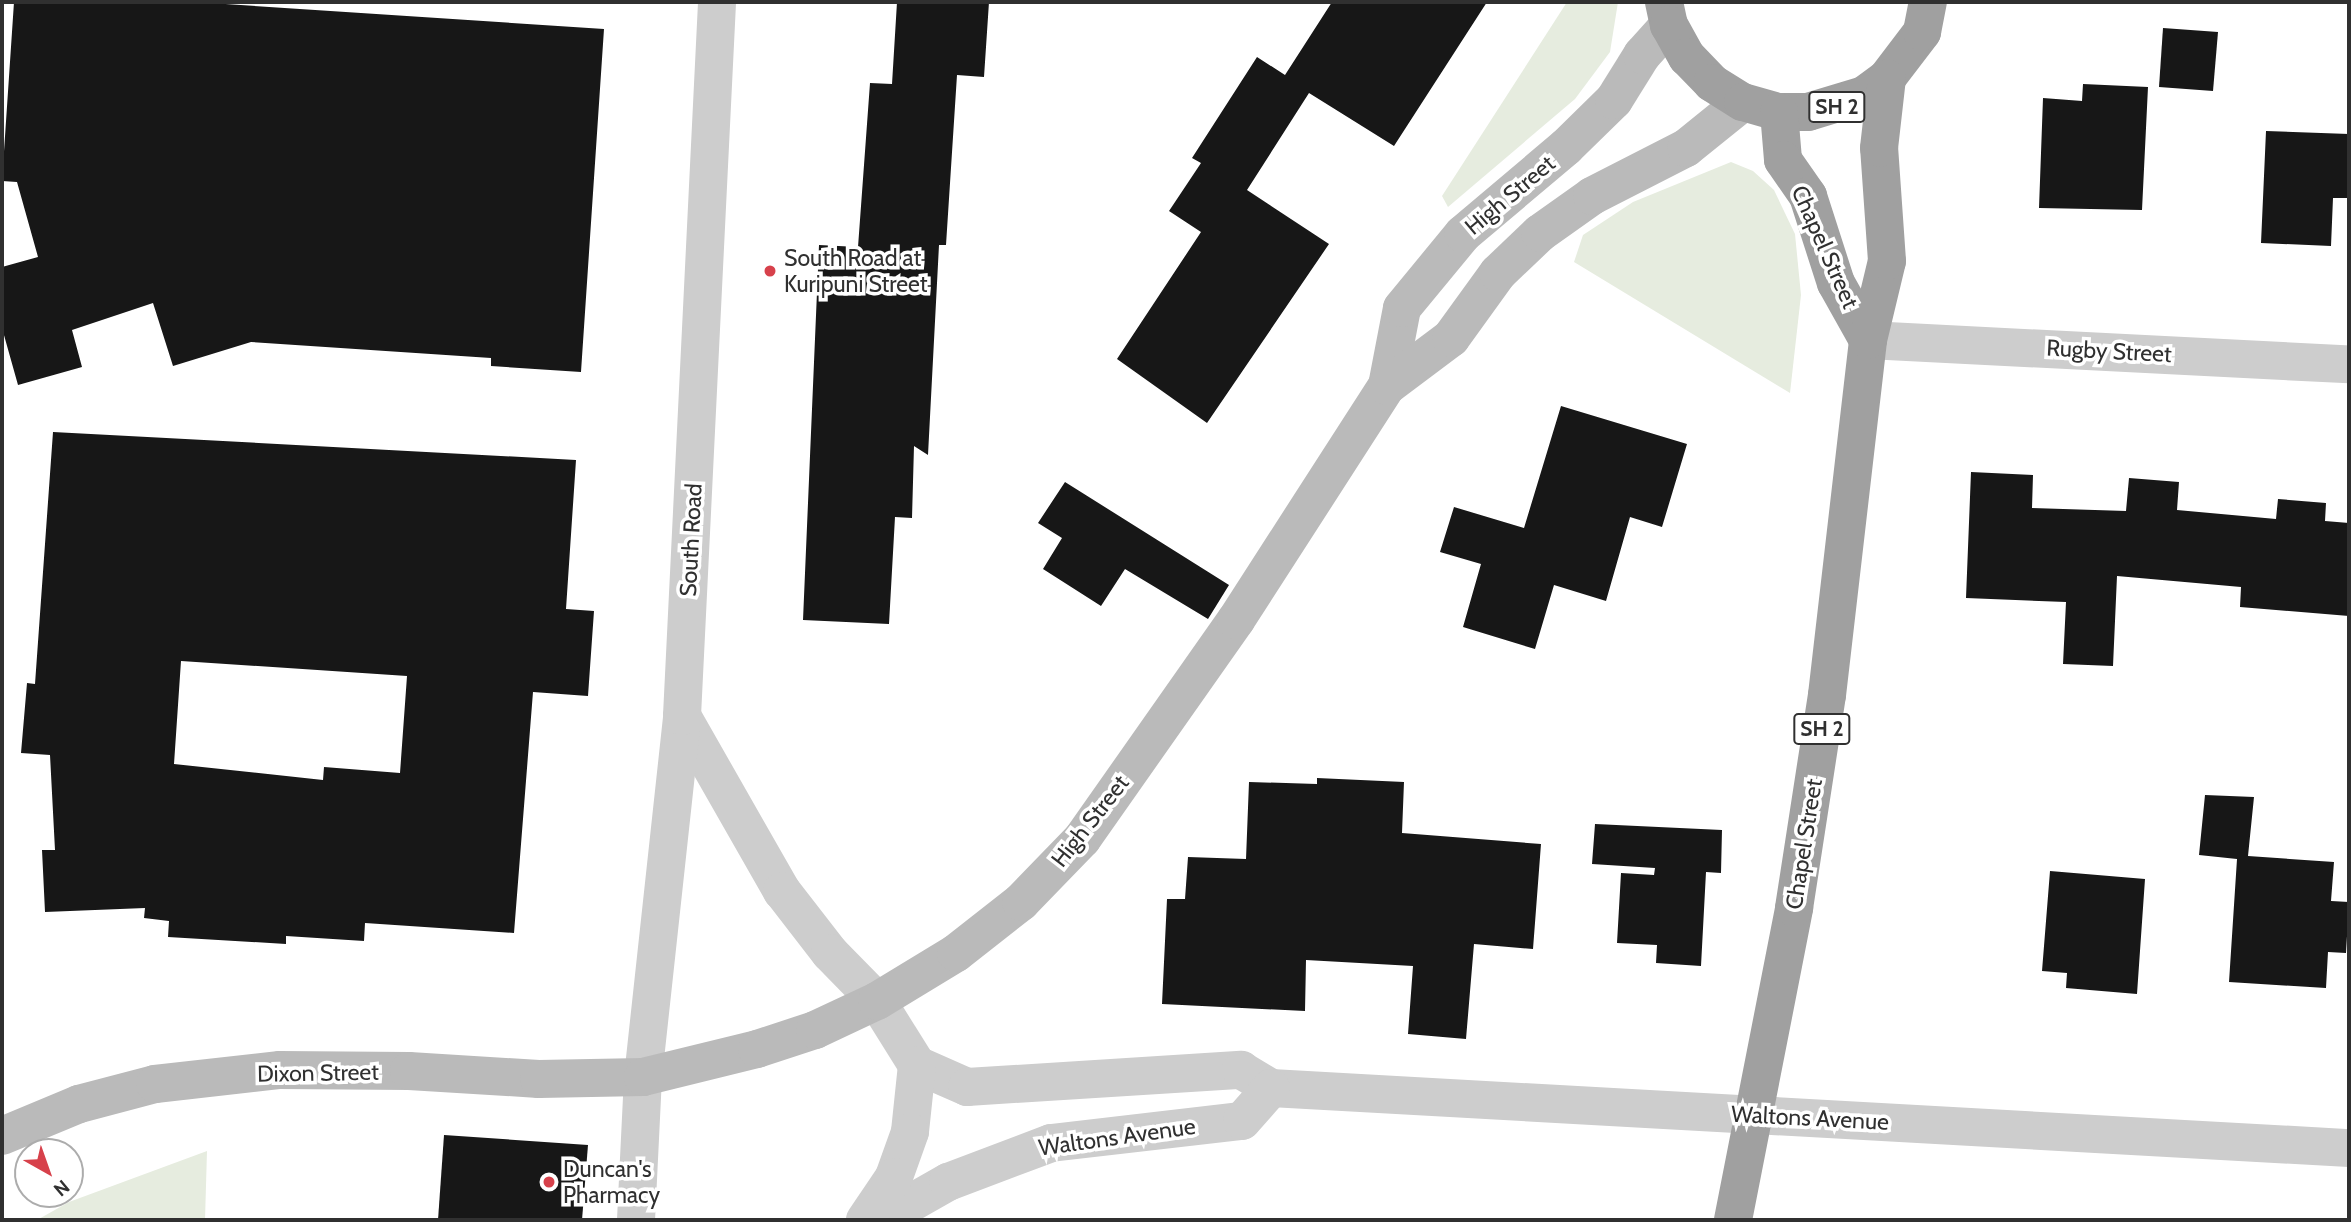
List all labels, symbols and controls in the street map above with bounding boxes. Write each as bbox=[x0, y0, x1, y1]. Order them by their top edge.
road number: SH 2 bbox=[1807, 90, 1867, 124]
street label: High Street bbox=[1459, 149, 1561, 241]
street label: Chapel Street bbox=[1786, 181, 1864, 313]
place label: South Road at Kuripuni Street bbox=[784, 244, 928, 298]
marker: South Road at Kuripuni Street bbox=[762, 263, 778, 279]
street label: Rugby Street bbox=[2046, 334, 2172, 368]
street label: South Road bbox=[674, 483, 708, 597]
road number: SH 2 bbox=[1792, 712, 1852, 746]
street label: High Street bbox=[1046, 770, 1134, 872]
street label: Chapel Street bbox=[1780, 777, 1828, 911]
street label: Dixon Street bbox=[257, 1058, 379, 1088]
street label: Waltons Avenue bbox=[1730, 1100, 1890, 1136]
street label: Waltons Avenue bbox=[1037, 1112, 1197, 1162]
north arrow bbox=[14, 1138, 84, 1208]
place label: Duncan's Pharmacy bbox=[563, 1155, 660, 1209]
marker: Duncan's Pharmacy bbox=[541, 1174, 557, 1190]
text: N bbox=[49, 1175, 74, 1201]

